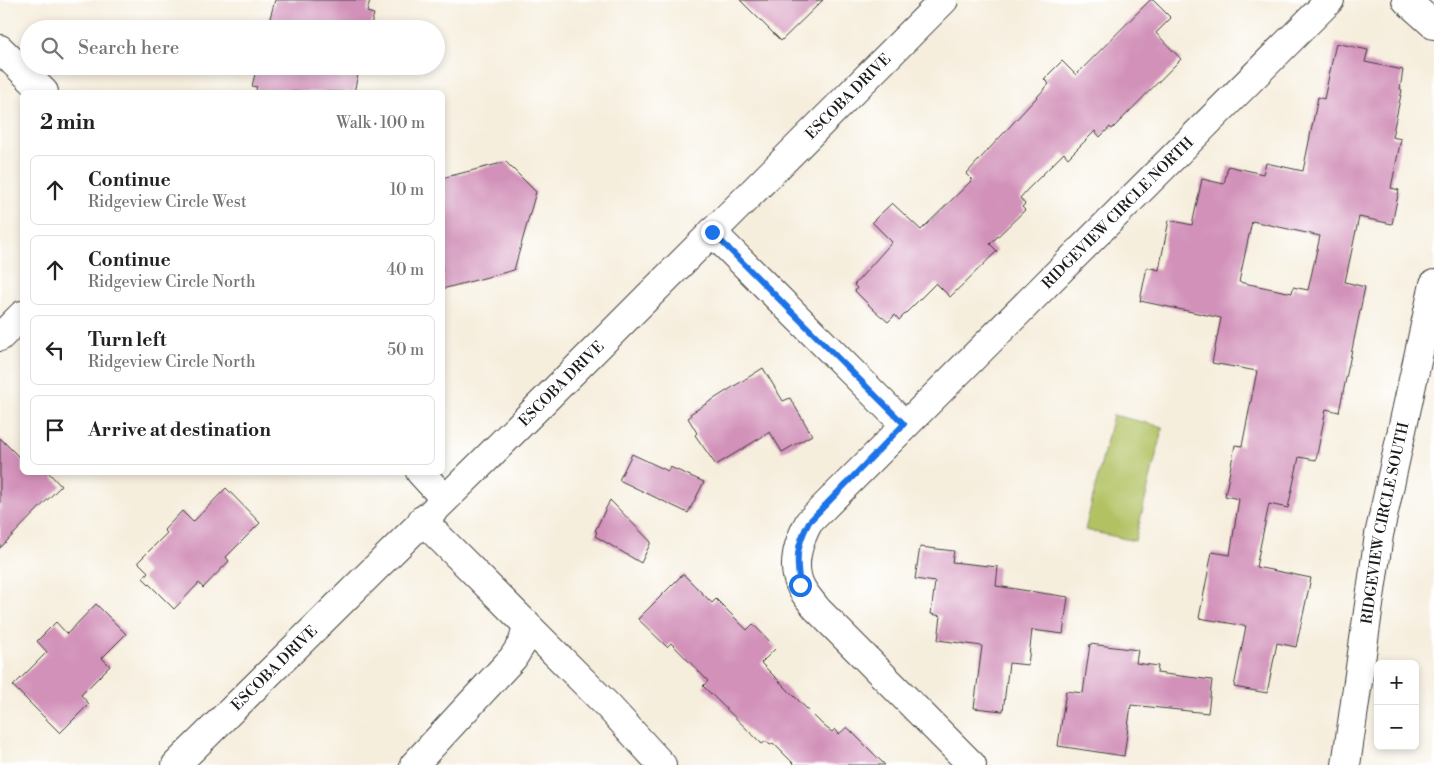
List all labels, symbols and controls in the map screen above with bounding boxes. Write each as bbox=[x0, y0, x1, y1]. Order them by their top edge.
search box bbox=[20, 20, 445, 75]
icon: search bbox=[38, 34, 66, 62]
text: Search here bbox=[78, 36, 179, 60]
street label: ESCOBA DRIVE bbox=[801, 49, 895, 143]
text: 2 min bbox=[40, 110, 95, 136]
text: Walk · 100 m bbox=[336, 113, 425, 133]
street label: RIDGEVIEW CIRCLE NORTH bbox=[1038, 133, 1197, 293]
text: Continue bbox=[88, 168, 171, 192]
icon: ahead bbox=[41, 176, 69, 204]
text: 10 m bbox=[390, 180, 424, 200]
text: Ridgeview Circle West bbox=[88, 192, 247, 212]
route end bbox=[701, 221, 724, 244]
text: Continue bbox=[88, 248, 171, 272]
icon: ahead bbox=[41, 256, 69, 284]
text: 40 m bbox=[387, 260, 424, 280]
text: Ridgeview Circle North bbox=[88, 272, 256, 292]
text: Turn left bbox=[88, 328, 167, 352]
icon: left bbox=[41, 336, 69, 364]
street label: ESCOBA DRIVE bbox=[514, 337, 608, 431]
text: 50 m bbox=[387, 340, 424, 360]
text: Ridgeview Circle North bbox=[88, 352, 256, 372]
icon: arrive bbox=[41, 416, 69, 444]
text: Arrive at destination bbox=[88, 418, 271, 442]
street label: RIDGEVIEW CIRCLE SOUTH bbox=[1357, 420, 1413, 626]
route start bbox=[789, 574, 812, 597]
street label: ESCOBA DRIVE bbox=[227, 621, 321, 715]
map controls bbox=[1374, 660, 1419, 750]
button: + bbox=[1374, 660, 1419, 705]
button: − bbox=[1374, 705, 1419, 750]

